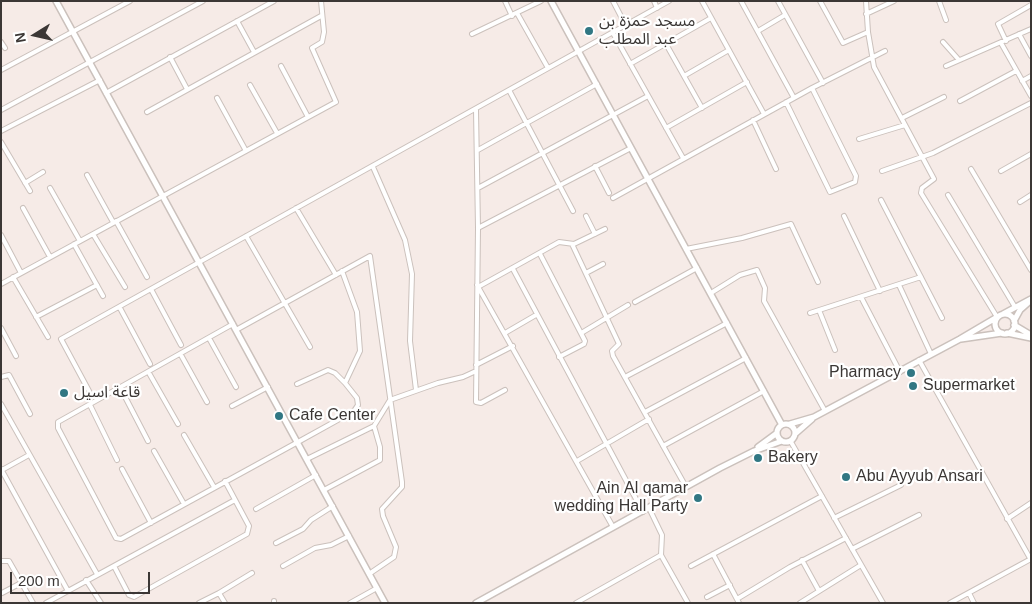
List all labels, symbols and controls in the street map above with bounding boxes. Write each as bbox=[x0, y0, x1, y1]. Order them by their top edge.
north arrow bbox=[10, 10, 60, 60]
place label: مسجد حمزة بن عبد المطلب bbox=[599, 12, 695, 50]
marker: مسجد حمزة بن عبد المطلب bbox=[583, 25, 595, 37]
text: N bbox=[11, 31, 29, 44]
place label: Pharmacy bbox=[829, 363, 901, 383]
marker: Pharmacy bbox=[905, 367, 917, 379]
place label: Supermarket bbox=[923, 376, 1015, 396]
marker: Supermarket bbox=[907, 380, 919, 392]
place label: قاعة اسيل bbox=[74, 383, 140, 403]
marker: قاعة اسيل bbox=[58, 387, 70, 399]
place label: Cafe Center bbox=[289, 406, 375, 426]
marker: Cafe Center bbox=[273, 410, 285, 422]
place label: Bakery bbox=[768, 448, 818, 468]
marker: Bakery bbox=[752, 452, 764, 464]
place label: Abu Ayyub Ansari bbox=[856, 467, 983, 487]
marker: Abu Ayyub Ansari bbox=[840, 471, 852, 483]
place label: Ain Al qamar wedding Hall Party bbox=[555, 479, 688, 517]
marker: Ain Al qamar wedding Hall Party bbox=[692, 492, 704, 504]
scale bar bbox=[12, 562, 152, 594]
text: 200 m bbox=[18, 572, 60, 589]

